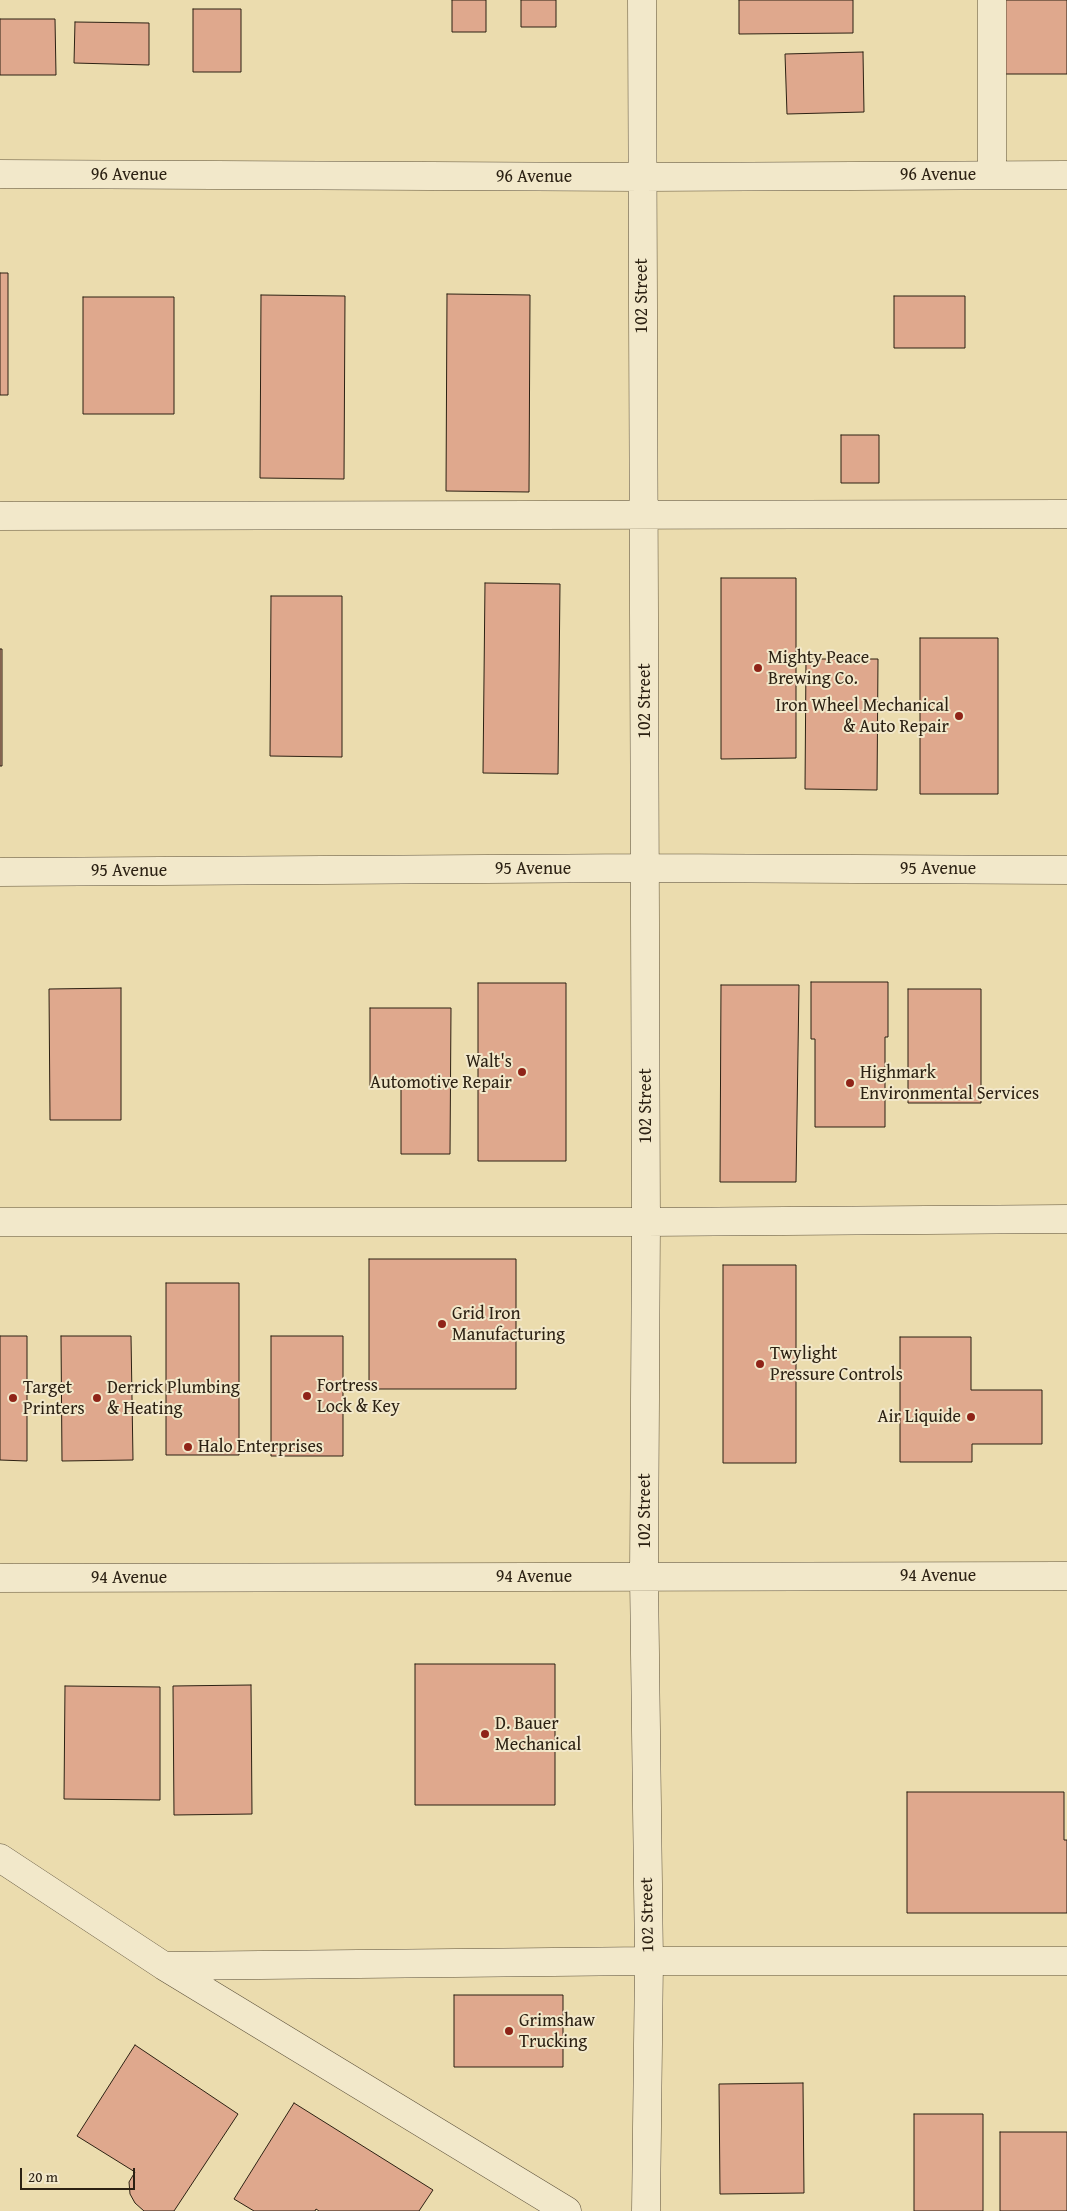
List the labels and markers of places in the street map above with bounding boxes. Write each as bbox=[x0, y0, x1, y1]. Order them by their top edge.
place label: Mighty Peace Brewing Co. bbox=[768, 647, 869, 690]
marker: Mighty Peace Brewing Co. bbox=[752, 662, 764, 674]
place label: Iron Wheel Mechanical & Auto Repair bbox=[776, 695, 949, 738]
marker: Iron Wheel Mechanical & Auto Repair bbox=[953, 710, 965, 722]
place label: Walt's Automotive Repair bbox=[370, 1051, 512, 1094]
place label: Highmark Environmental Services bbox=[860, 1062, 1039, 1104]
marker: Walt's Automotive Repair bbox=[516, 1066, 528, 1078]
marker: Highmark Environmental Services bbox=[844, 1077, 856, 1089]
place label: Grid Iron Manufacturing bbox=[452, 1303, 565, 1346]
marker: Grid Iron Manufacturing bbox=[436, 1318, 448, 1330]
place label: Twylight Pressure Controls bbox=[770, 1343, 903, 1386]
marker: Twylight Pressure Controls bbox=[754, 1358, 766, 1370]
place label: Fortress Lock & Key bbox=[317, 1375, 400, 1418]
place label: Target Printers bbox=[23, 1377, 85, 1420]
place label: Derrick Plumbing & Heating bbox=[107, 1377, 240, 1420]
marker: Fortress Lock & Key bbox=[301, 1390, 313, 1402]
marker: Target Printers bbox=[7, 1392, 19, 1404]
marker: Derrick Plumbing & Heating bbox=[91, 1392, 103, 1404]
place label: Air Liquide bbox=[878, 1406, 961, 1428]
marker: Air Liquide bbox=[965, 1411, 977, 1423]
place label: Halo Enterprises bbox=[198, 1436, 323, 1458]
marker: Halo Enterprises bbox=[182, 1441, 194, 1453]
place label: D. Bauer Mechanical bbox=[495, 1713, 581, 1756]
marker: D. Bauer Mechanical bbox=[479, 1728, 491, 1740]
place label: Grimshaw Trucking bbox=[519, 2010, 595, 2052]
marker: Grimshaw Trucking bbox=[503, 2025, 515, 2037]

